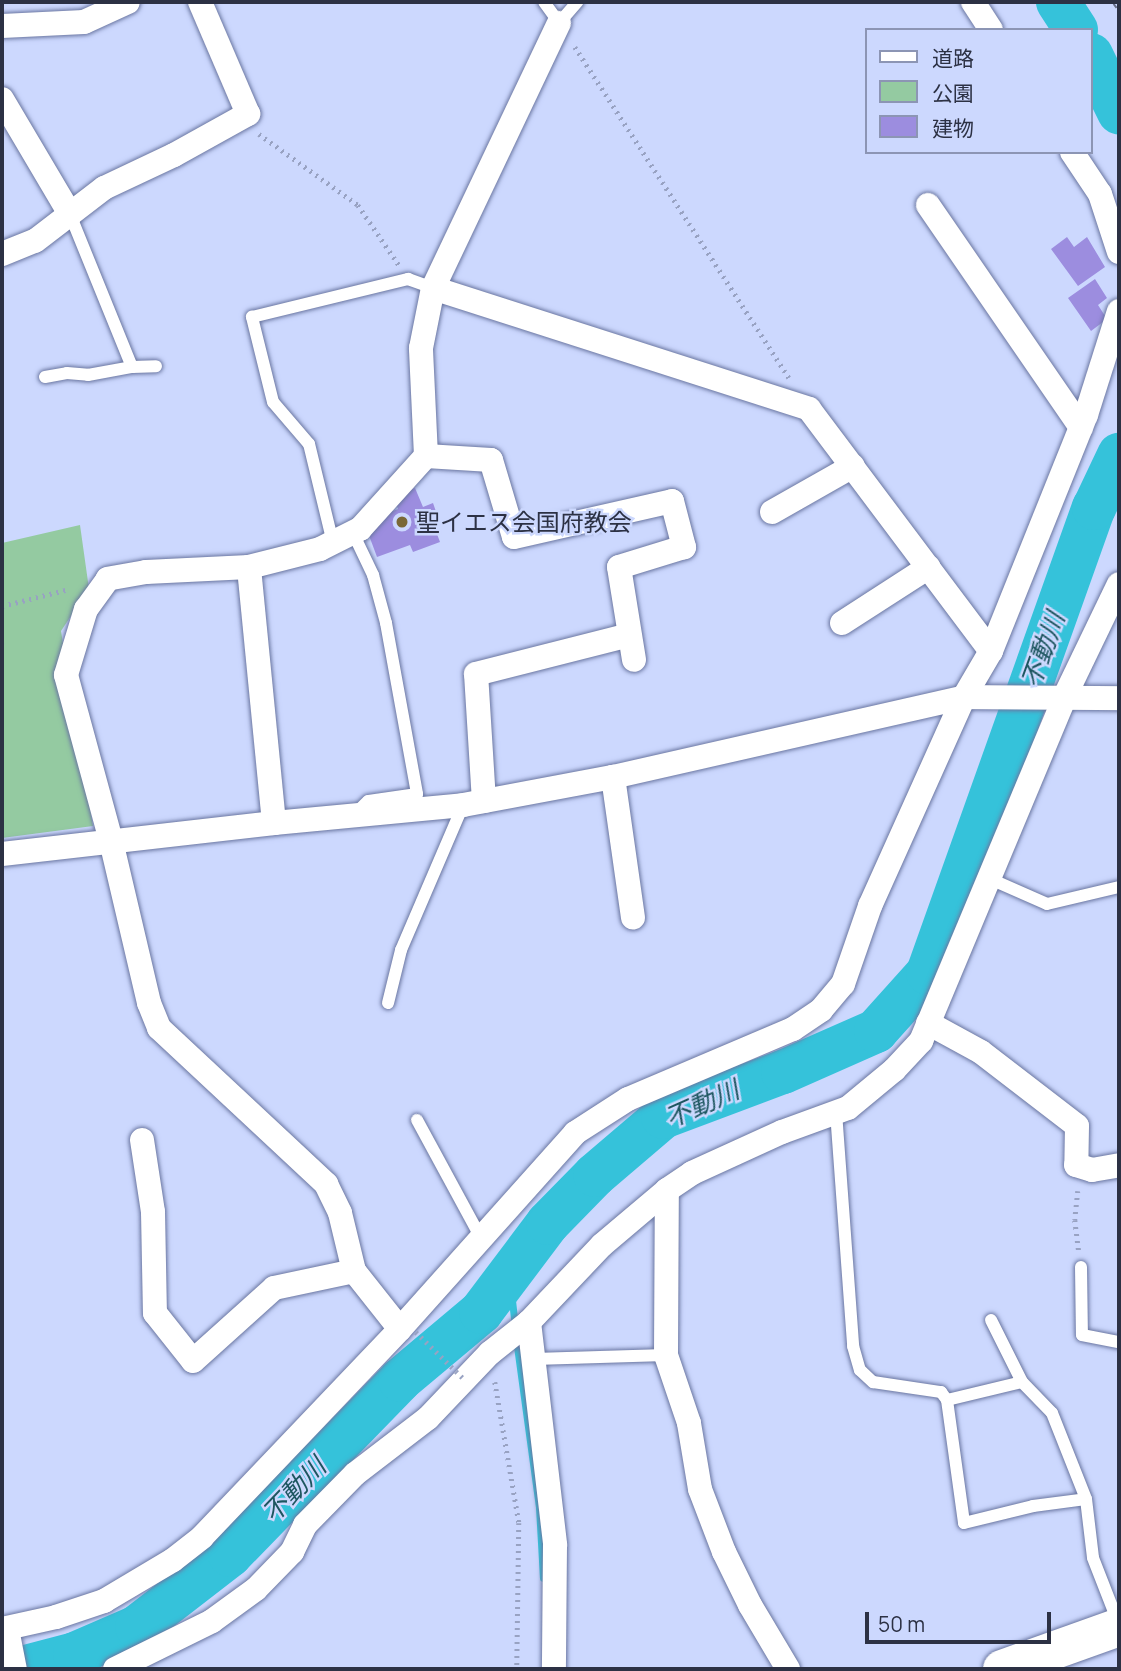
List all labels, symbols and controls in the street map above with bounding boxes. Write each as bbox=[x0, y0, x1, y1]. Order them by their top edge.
legend bbox=[866, 28, 1093, 154]
text: 道路 bbox=[932, 44, 974, 72]
text: 公園 bbox=[932, 79, 974, 107]
text: 建物 bbox=[932, 114, 974, 142]
place label: 聖イエス会国府教会 bbox=[416, 508, 632, 536]
marker: 聖イエス会国府教会 bbox=[394, 514, 410, 530]
water label: 不動川 bbox=[1015, 608, 1071, 692]
water label: 不動川 bbox=[660, 1074, 744, 1134]
water label: 不動川 bbox=[256, 1451, 332, 1529]
scale bar bbox=[869, 1598, 1054, 1642]
text: 50 m bbox=[878, 1610, 925, 1638]

